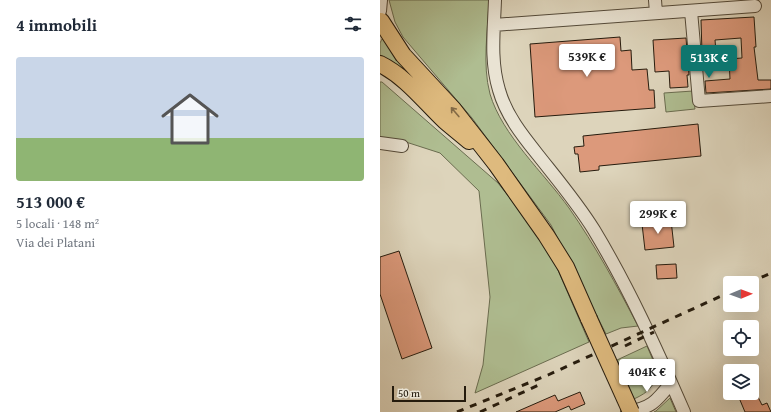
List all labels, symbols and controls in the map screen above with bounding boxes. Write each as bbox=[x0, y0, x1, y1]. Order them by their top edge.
text: 4 immobili bbox=[16, 12, 97, 37]
icon: filters bbox=[342, 13, 364, 35]
pin: 539K € bbox=[554, 44, 620, 78]
pin: 513K € bbox=[676, 45, 742, 79]
text: 539K € bbox=[568, 47, 606, 66]
text: 513K € bbox=[690, 48, 728, 67]
icon: home bbox=[154, 83, 226, 155]
one-way arrow bbox=[450, 106, 459, 117]
text: 513 000 € bbox=[16, 189, 85, 214]
pin: 299K € bbox=[625, 201, 691, 235]
text: 299K € bbox=[639, 204, 677, 223]
text: 5 locali · 148 m² bbox=[16, 214, 99, 233]
text: Via dei Platani bbox=[16, 233, 95, 252]
north arrow bbox=[723, 276, 759, 312]
map controls bbox=[723, 276, 759, 400]
button: locate bbox=[723, 320, 759, 356]
pin: 404K € bbox=[614, 359, 680, 393]
text: 404K € bbox=[628, 362, 666, 381]
button: layers bbox=[723, 364, 759, 400]
scale bar bbox=[392, 384, 466, 403]
text: 50 m bbox=[398, 385, 420, 401]

